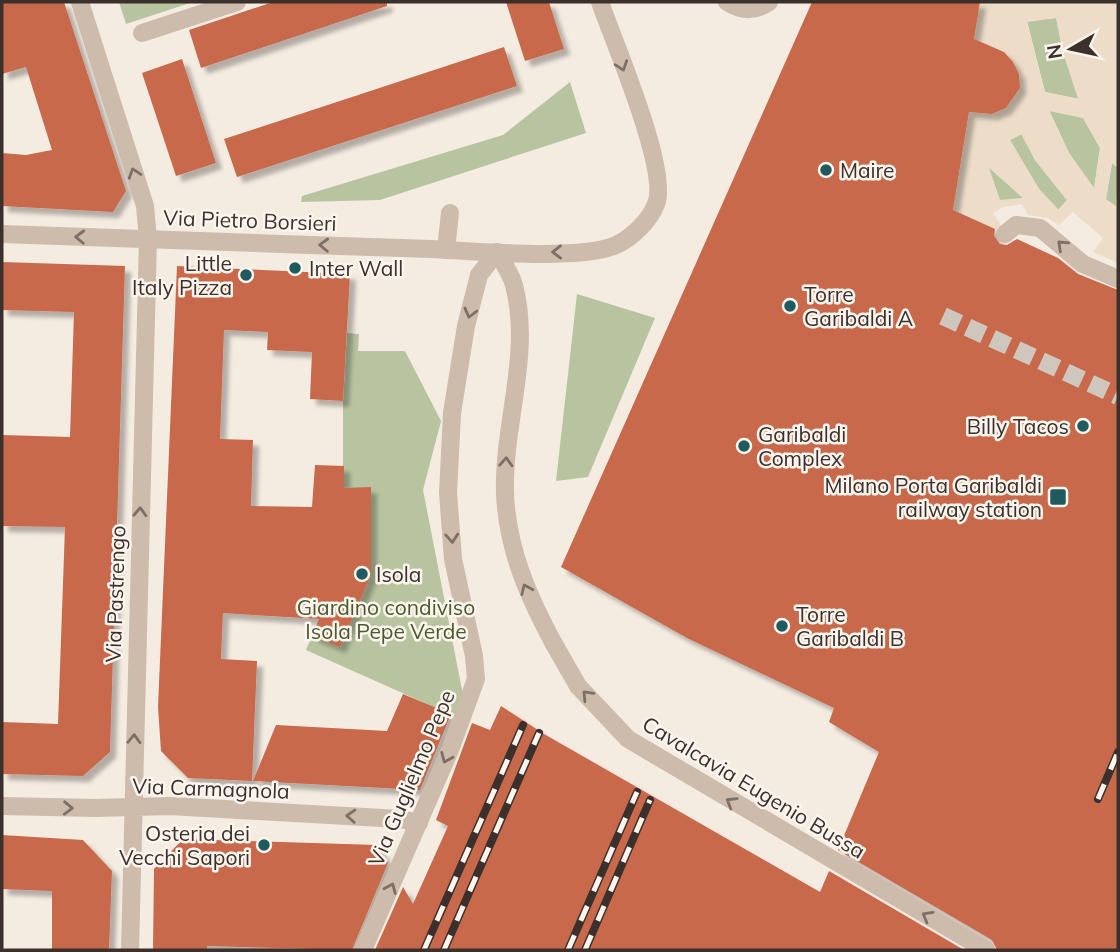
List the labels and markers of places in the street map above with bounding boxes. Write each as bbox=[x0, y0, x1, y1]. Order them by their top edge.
place label: Maire bbox=[840, 157, 895, 183]
marker: Maire bbox=[818, 162, 834, 178]
place label: Little Italy Pizza bbox=[132, 250, 232, 300]
place label: Inter Wall bbox=[309, 255, 403, 281]
marker: Inter Wall bbox=[287, 260, 303, 276]
marker: Little Italy Pizza bbox=[238, 267, 254, 283]
place label: Torre Garibaldi A bbox=[804, 281, 914, 331]
marker: Torre Garibaldi A bbox=[782, 298, 798, 314]
place label: Billy Tacos bbox=[967, 413, 1069, 439]
marker: Billy Tacos bbox=[1075, 418, 1091, 434]
place label: Garibaldi Complex bbox=[758, 421, 846, 471]
marker: Garibaldi Complex bbox=[736, 438, 752, 454]
place label: Milano Porta Garibaldi railway station bbox=[824, 472, 1042, 522]
marker: Milano Porta Garibaldi railway station bbox=[1048, 487, 1068, 507]
place label: Isola bbox=[376, 561, 421, 587]
marker: Isola bbox=[354, 566, 370, 582]
place label: Torre Garibaldi B bbox=[796, 601, 904, 651]
marker: Torre Garibaldi B bbox=[774, 618, 790, 634]
place label: Osteria dei Vecchi Sapori bbox=[119, 820, 250, 870]
marker: Osteria dei Vecchi Sapori bbox=[256, 837, 272, 853]

